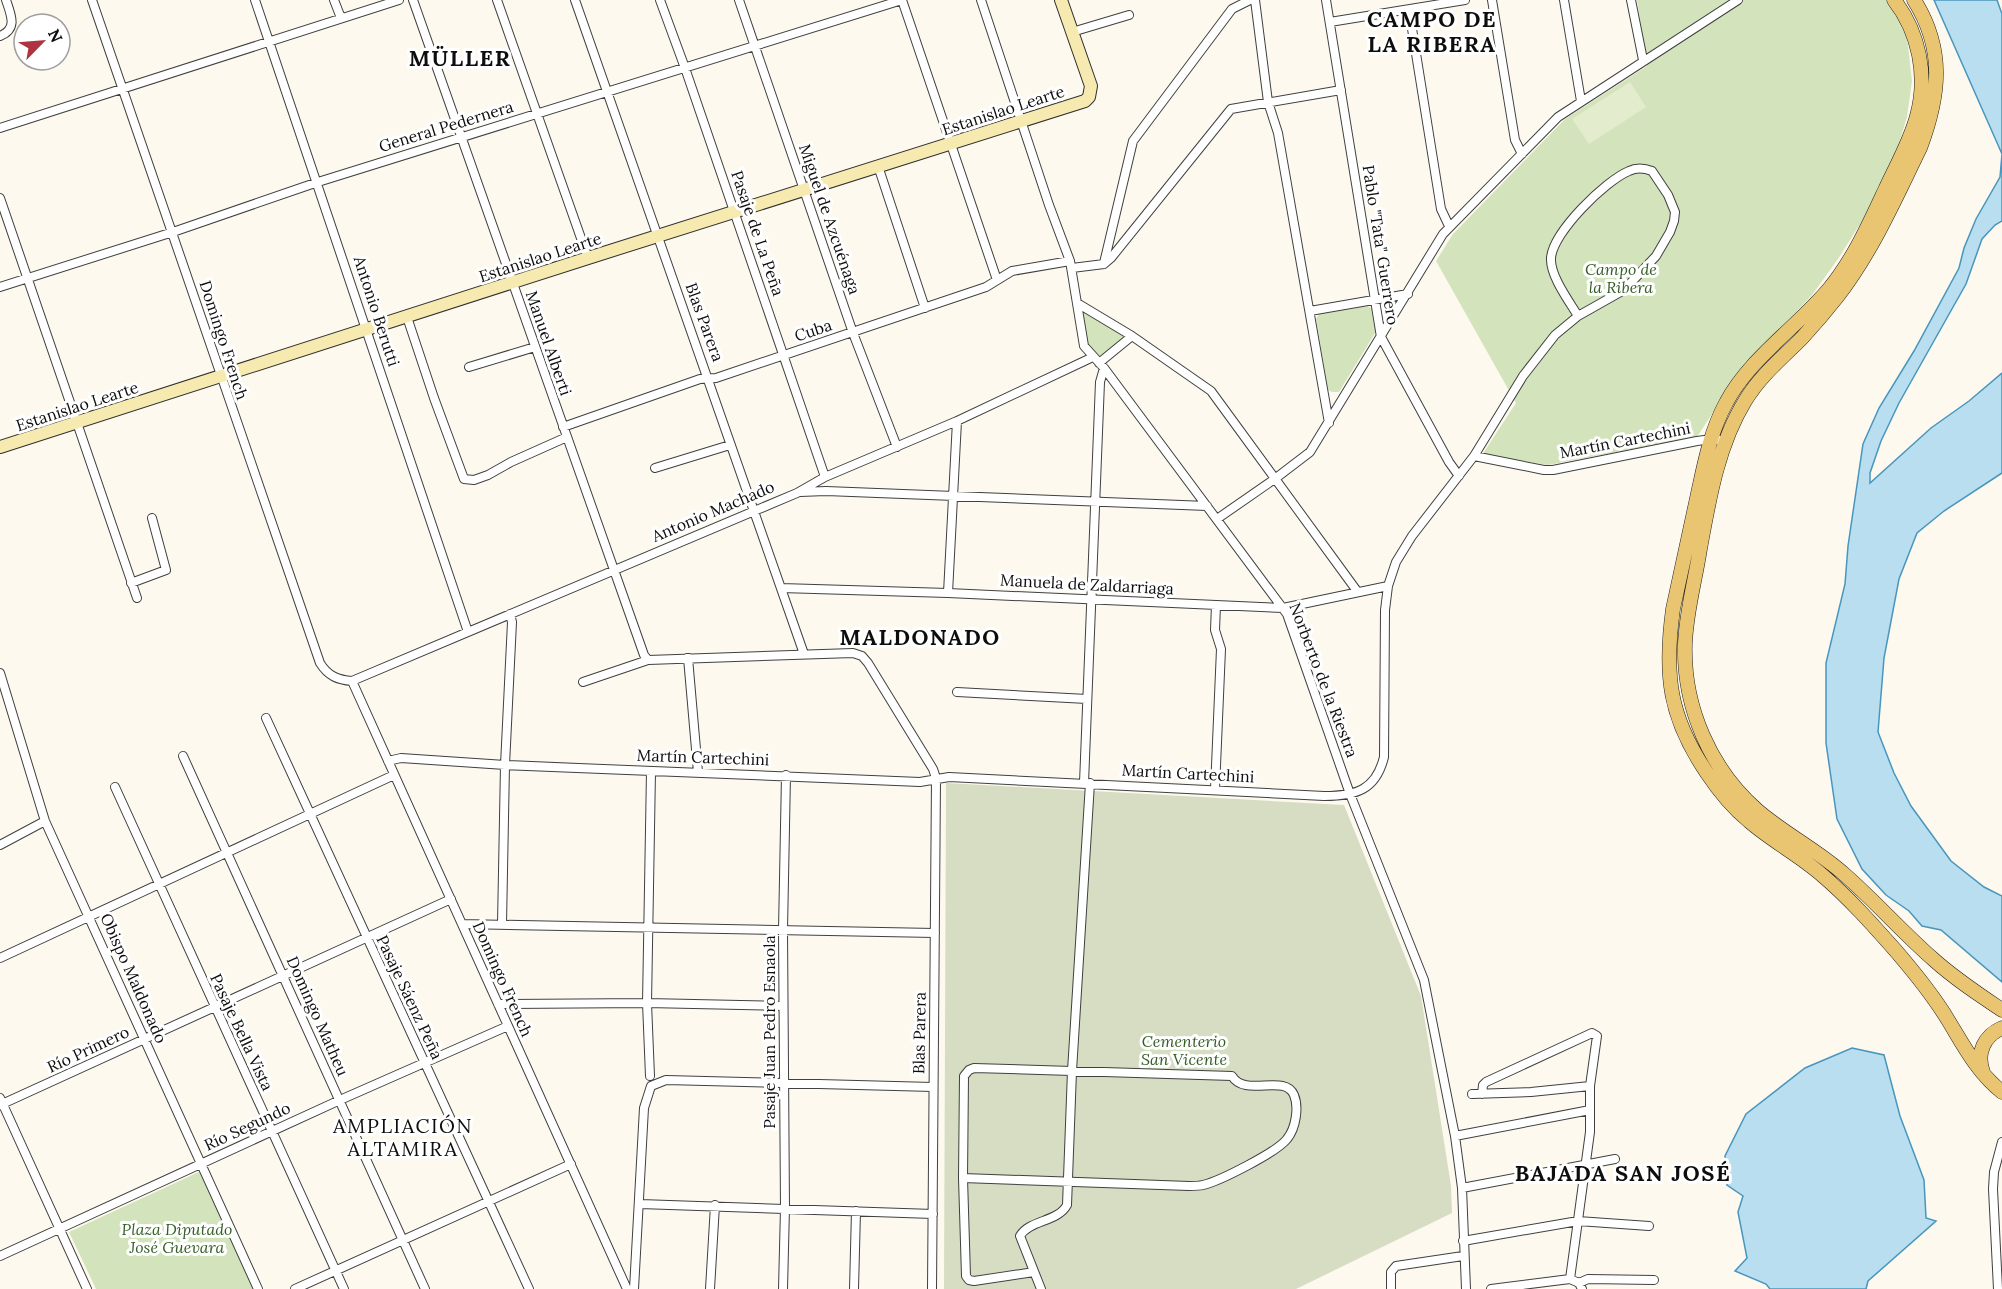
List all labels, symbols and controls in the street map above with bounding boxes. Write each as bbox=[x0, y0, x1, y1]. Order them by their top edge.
district label: CAMPO DE LA RIBERA bbox=[1367, 5, 1497, 58]
north arrow bbox=[12, 12, 72, 72]
text: N bbox=[44, 26, 67, 45]
district label: MÜLLER bbox=[409, 44, 511, 72]
street label: Estanislao Learte bbox=[939, 81, 1067, 139]
street label: General Pedernera bbox=[376, 96, 516, 156]
street label: Miguel de Azcuénaga bbox=[795, 141, 865, 297]
street label: Pablo "Tata" Guerrero bbox=[1358, 164, 1404, 326]
street label: Pasaje de La Peña bbox=[727, 168, 789, 298]
street label: Estanislao Learte bbox=[476, 228, 604, 286]
street label: Antonio Berutti bbox=[349, 252, 404, 369]
park label: Campo de la Ribera bbox=[1585, 259, 1657, 297]
street label: Domingo French bbox=[195, 278, 253, 402]
street label: Blas Parera bbox=[682, 280, 728, 364]
street label: Manuel Alberti bbox=[522, 288, 576, 398]
street label: Cuba bbox=[792, 315, 834, 345]
street label: Estanislao Learte bbox=[13, 377, 141, 435]
street label: Martín Cartechini bbox=[1558, 418, 1692, 462]
street label: Antonio Machado bbox=[648, 476, 777, 546]
street label: Manuela de Zaldarriaga bbox=[1000, 569, 1174, 599]
street label: Norberto de la Riestra bbox=[1285, 600, 1363, 760]
district label: MALDONADO bbox=[839, 623, 1001, 651]
street label: Martín Cartechini bbox=[636, 745, 770, 769]
street label: Martín Cartechini bbox=[1121, 760, 1255, 786]
street label: Obispo Maldonado bbox=[96, 910, 172, 1046]
street label: Domingo French bbox=[469, 918, 538, 1040]
street label: Pasaje Sáenz Peña bbox=[372, 932, 448, 1062]
street label: Pasaje Juan Pedro Esnaola bbox=[759, 935, 779, 1129]
street label: Domingo Matheu bbox=[283, 953, 354, 1079]
street label: Pasaje Bella Vista bbox=[206, 970, 278, 1094]
street label: Blas Parera bbox=[908, 992, 930, 1074]
street label: Río Primero bbox=[44, 1021, 132, 1077]
park label: Cementerio San Vicente bbox=[1141, 1031, 1227, 1069]
street label: Río Segundo bbox=[201, 1097, 293, 1155]
district label: AMPLIACIÓN ALTAMIRA bbox=[332, 1113, 473, 1161]
district label: BAJADA SAN JOSÉ bbox=[1515, 1159, 1731, 1187]
park label: Plaza Diputado José Guevara bbox=[122, 1219, 232, 1257]

